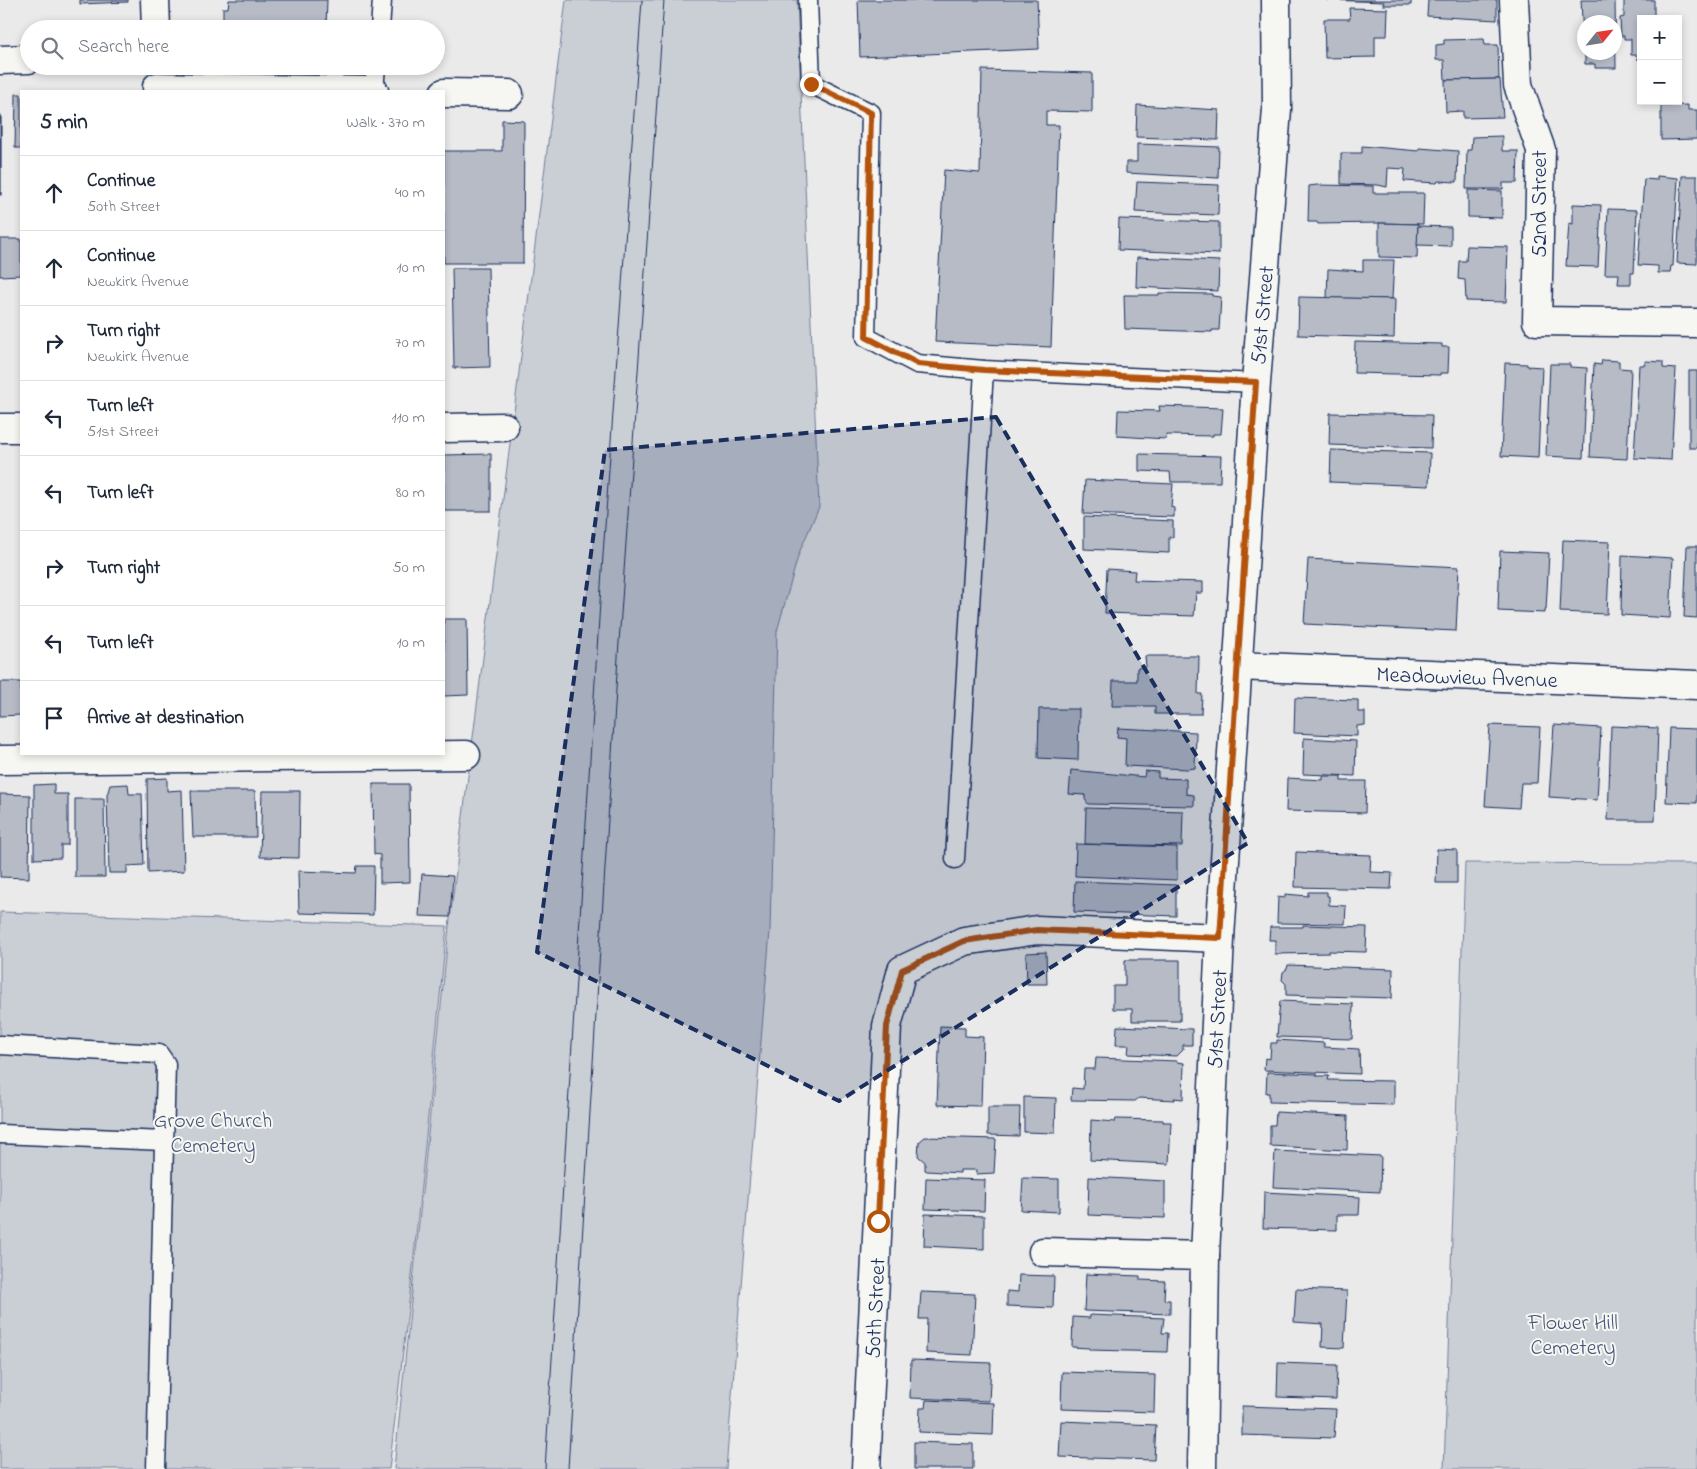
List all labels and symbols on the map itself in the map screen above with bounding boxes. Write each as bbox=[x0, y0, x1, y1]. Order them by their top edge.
north arrow bbox=[1577, 15, 1622, 60]
route end bbox=[800, 73, 823, 96]
street label: 52nd Street bbox=[1525, 150, 1557, 258]
street label: 51st Street bbox=[1244, 264, 1284, 366]
street label: Meadowview Avenue bbox=[1376, 660, 1558, 698]
street label: 51st Street bbox=[1200, 968, 1238, 1069]
park label: Grove Church Cemetery bbox=[154, 1106, 272, 1164]
route start bbox=[867, 1210, 890, 1233]
street label: 50th Street bbox=[858, 1256, 896, 1359]
park label: Flower Hill Cemetery bbox=[1527, 1308, 1618, 1366]

